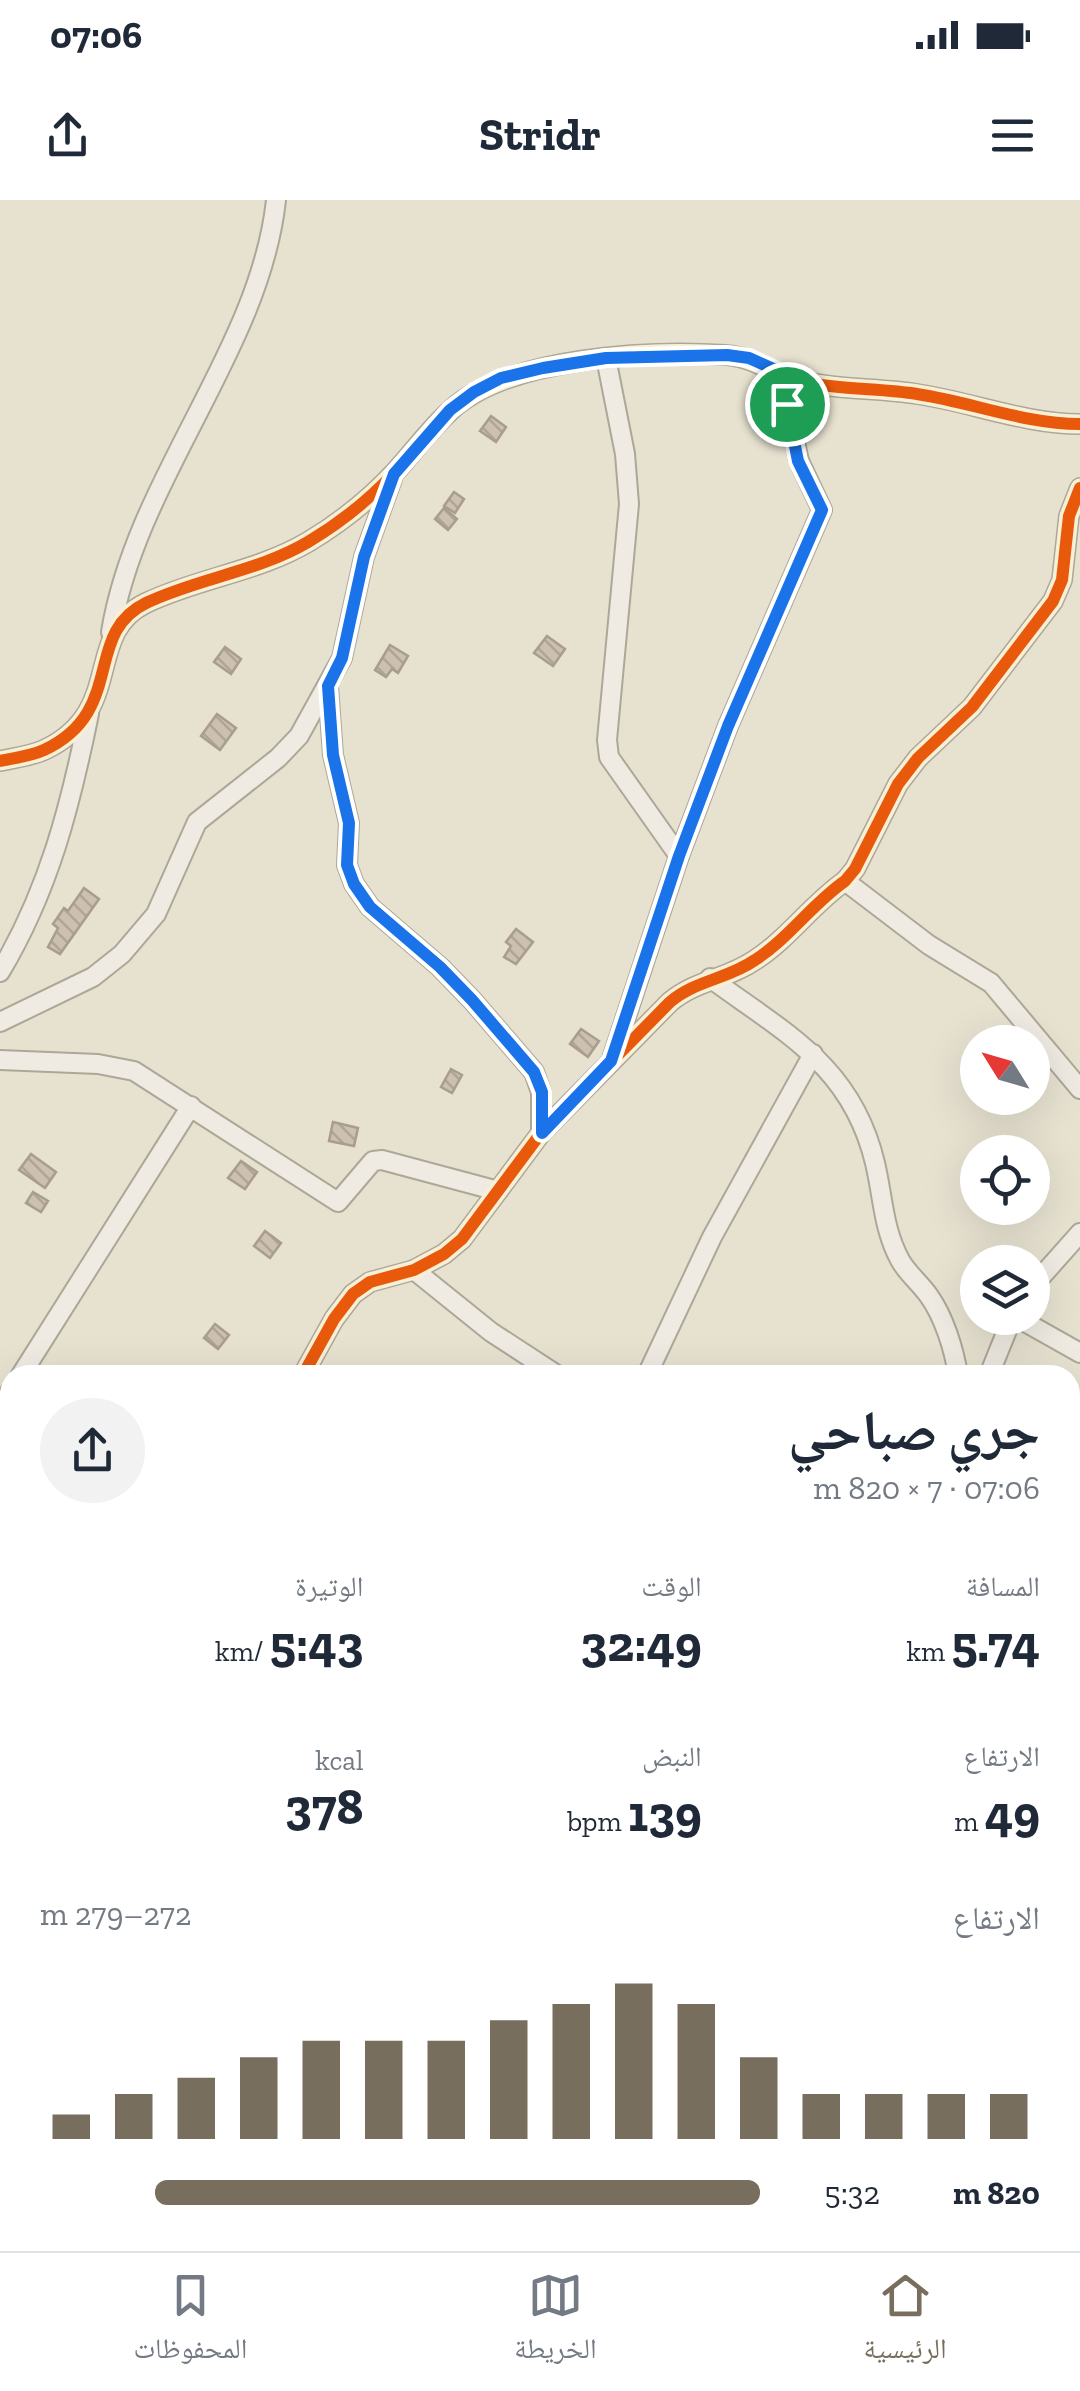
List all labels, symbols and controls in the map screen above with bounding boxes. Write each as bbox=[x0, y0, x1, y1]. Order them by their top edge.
text: 07:06 bbox=[50, 12, 142, 58]
icon: share bbox=[40, 108, 95, 163]
text: Stridr bbox=[479, 108, 601, 162]
icon: menu bbox=[985, 108, 1040, 163]
pin bbox=[745, 362, 830, 447]
icon: arrive bbox=[760, 377, 815, 432]
north arrow bbox=[960, 1025, 1050, 1115]
map controls bbox=[960, 1025, 1050, 1335]
button: locate bbox=[960, 1135, 1050, 1225]
button: layers bbox=[960, 1245, 1050, 1335]
button: share bbox=[40, 1398, 145, 1503]
text: جري صباحي bbox=[788, 1398, 1040, 1464]
text: 07:06 · 7 × 820 m bbox=[813, 1469, 1040, 1507]
text: الوتيرة bbox=[295, 1570, 363, 1603]
text: الوقت bbox=[641, 1570, 702, 1603]
text: المسافة bbox=[966, 1570, 1040, 1603]
text: 5:43 bbox=[270, 1614, 363, 1674]
text: 32:49 bbox=[581, 1614, 702, 1674]
text: 5.74 bbox=[952, 1614, 1040, 1674]
text: /km bbox=[215, 1635, 270, 1668]
text: km bbox=[906, 1635, 952, 1668]
text: النبض bbox=[642, 1740, 702, 1773]
text: الارتفاع bbox=[964, 1740, 1040, 1773]
text: kcal bbox=[315, 1744, 363, 1777]
text: 378 bbox=[285, 1777, 363, 1837]
text: 139 bbox=[628, 1784, 702, 1844]
text: 49 bbox=[985, 1784, 1040, 1844]
text: bpm bbox=[567, 1805, 628, 1838]
text: m bbox=[954, 1805, 985, 1838]
text: 272–279 m bbox=[40, 1895, 191, 1933]
text: الارتفاع bbox=[953, 1899, 1040, 1937]
text: 5:32 bbox=[824, 2174, 880, 2212]
text: 820 m bbox=[953, 2174, 1040, 2212]
tab: المحفوظات bbox=[133, 2268, 247, 2376]
tab: الخريطة bbox=[514, 2268, 597, 2376]
tab: الرئيسية bbox=[864, 2268, 947, 2376]

